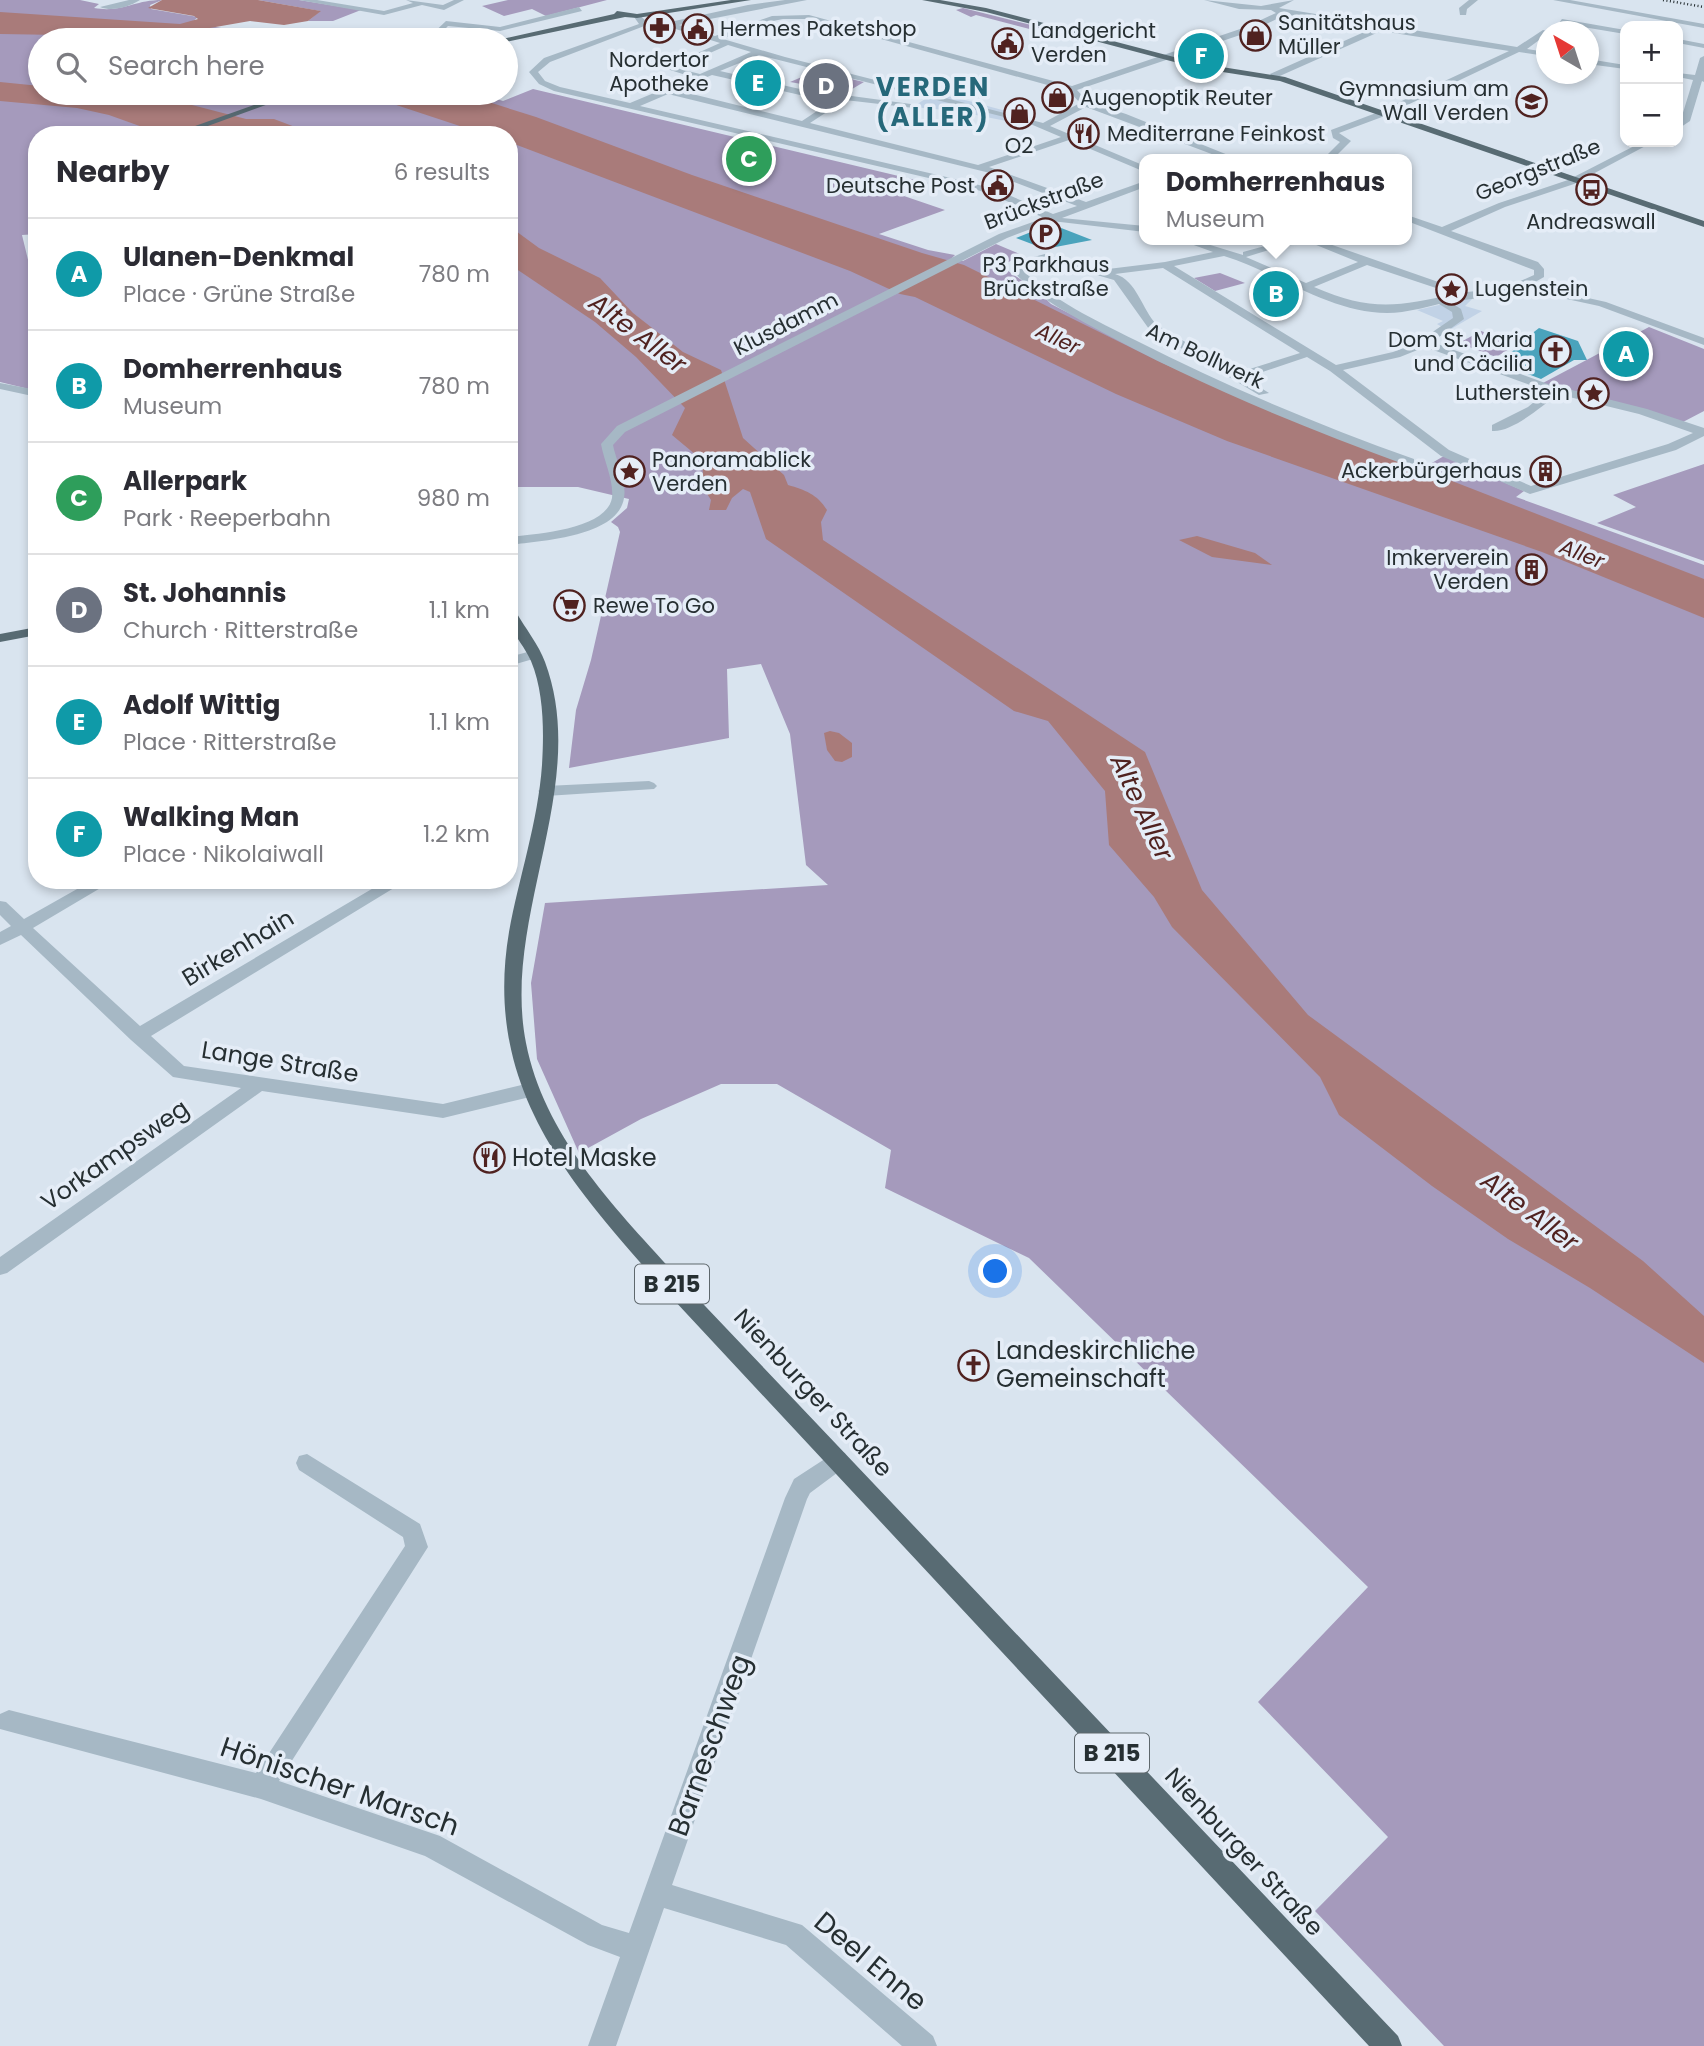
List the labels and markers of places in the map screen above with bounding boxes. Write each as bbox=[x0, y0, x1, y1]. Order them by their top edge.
place label: Sanitätshaus Müller bbox=[1278, 8, 1416, 61]
pharmacy icon: Nordertor Apotheke bbox=[642, 11, 676, 45]
public building icon: Hermes Paketshop bbox=[680, 12, 714, 46]
place label: Hermes Paketshop bbox=[720, 14, 916, 43]
place label: Landgericht Verden bbox=[1031, 16, 1156, 69]
shop icon: Sanitätshaus Müller bbox=[1238, 18, 1272, 52]
public building icon: Landgericht Verden bbox=[991, 26, 1025, 60]
pin: F bbox=[1178, 30, 1224, 82]
place label: Nordertor Apotheke bbox=[609, 45, 709, 98]
pin: E bbox=[735, 57, 781, 109]
pin: D bbox=[803, 60, 849, 112]
place label: Gymnasium am Wall Verden bbox=[1339, 74, 1509, 127]
shop icon: Augenoptik Reuter bbox=[1040, 81, 1074, 115]
place label: Augenoptik Reuter bbox=[1080, 83, 1273, 112]
school or university icon: Gymnasium am Wall Verden bbox=[1515, 84, 1549, 118]
shop icon: O2 bbox=[1002, 97, 1036, 131]
restaurant icon: Mediterrane Feinkost bbox=[1067, 117, 1101, 151]
place label: Mediterrane Feinkost bbox=[1107, 119, 1325, 148]
place label: O2 bbox=[1005, 131, 1033, 160]
pin: C bbox=[726, 133, 772, 185]
public building icon: Deutsche Post bbox=[981, 169, 1015, 203]
place label: Deutsche Post bbox=[826, 171, 975, 200]
bus stop icon: Andreaswall bbox=[1574, 173, 1608, 207]
place label: Andreaswall bbox=[1526, 207, 1656, 236]
parking icon: P3 Parkhaus Brückstraße bbox=[1029, 216, 1063, 250]
place label: P3 Parkhaus Brückstraße bbox=[982, 250, 1110, 303]
pin: B bbox=[1253, 268, 1299, 320]
place icon: Lugenstein bbox=[1435, 272, 1469, 306]
place label: Lugenstein bbox=[1475, 274, 1588, 303]
place label: Dom St. Maria und Cäcilia bbox=[1388, 325, 1533, 378]
pin: A bbox=[1603, 328, 1649, 380]
church icon: Dom St. Maria und Cäcilia bbox=[1539, 335, 1573, 369]
place icon: Lutherstein bbox=[1576, 376, 1610, 410]
place label: Lutherstein bbox=[1455, 378, 1570, 407]
place label: Panoramablick Verden bbox=[652, 445, 811, 498]
building icon: Ackerbürgerhaus bbox=[1528, 454, 1562, 488]
place icon: Panoramablick Verden bbox=[612, 455, 646, 489]
place label: Ackerbürgerhaus bbox=[1341, 456, 1522, 485]
place label: Imkerverein Verden bbox=[1386, 543, 1509, 596]
building icon: Imkerverein Verden bbox=[1515, 553, 1549, 587]
supermarket icon: Rewe To Go bbox=[553, 589, 587, 623]
place label: Rewe To Go bbox=[593, 591, 715, 620]
restaurant icon: Hotel Maske bbox=[472, 1141, 506, 1175]
place label: Hotel Maske bbox=[512, 1141, 657, 1174]
place label: Landeskirchliche Gemeinschaft bbox=[996, 1334, 1195, 1395]
church icon: Landeskirchliche Gemeinschaft bbox=[956, 1348, 990, 1382]

